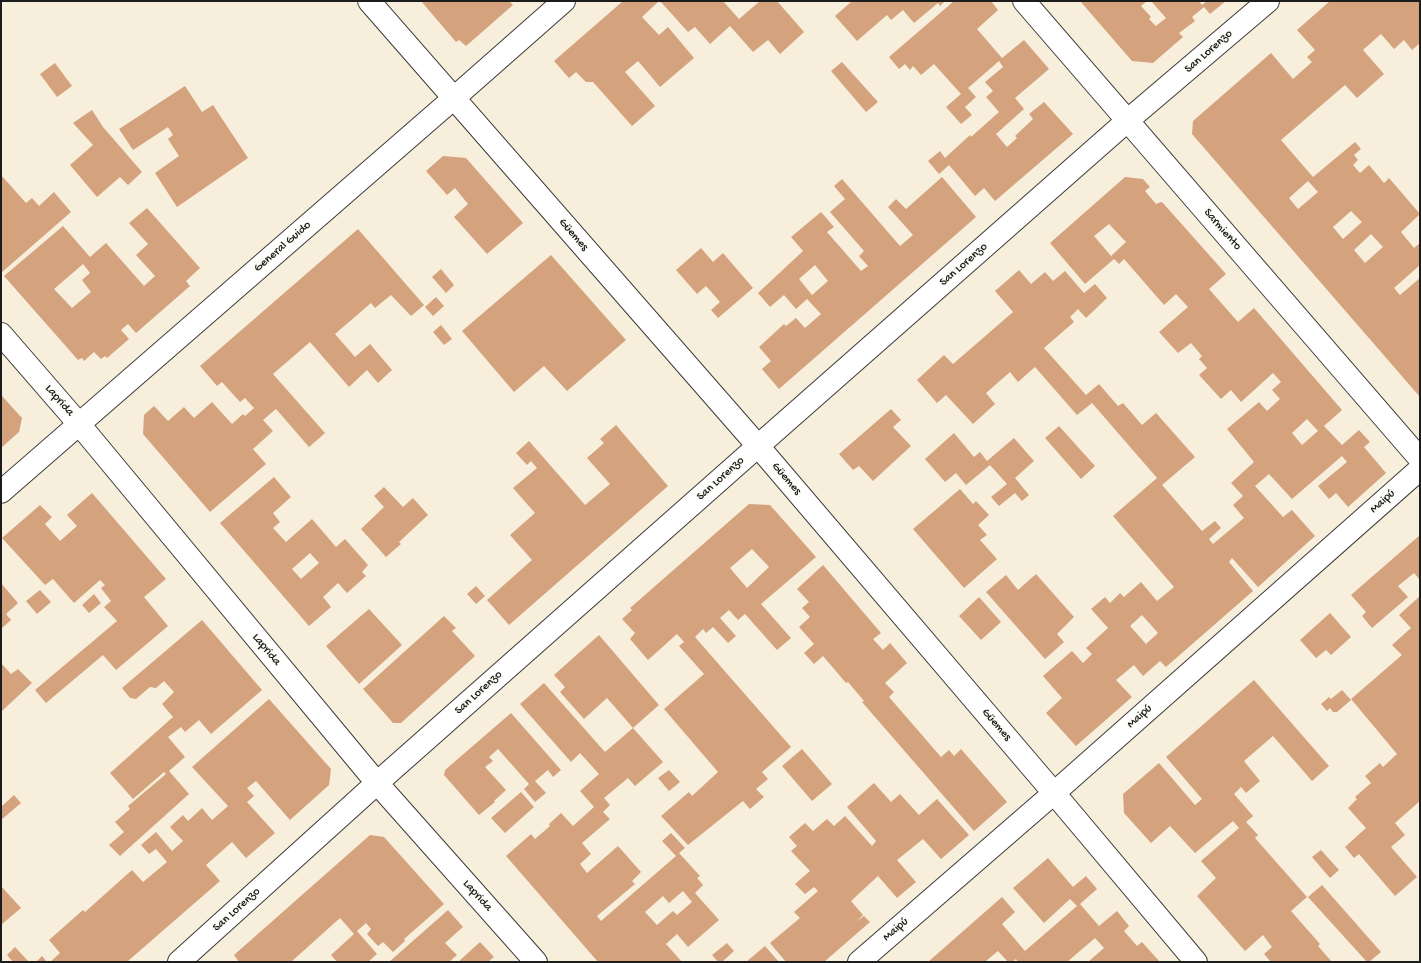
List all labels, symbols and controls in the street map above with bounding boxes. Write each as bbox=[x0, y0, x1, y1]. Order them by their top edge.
street label: San Lorenzo bbox=[1182, 27, 1236, 77]
street label: Sarmiento bbox=[1200, 206, 1244, 254]
street label: Güemes bbox=[555, 216, 591, 254]
street label: General Guido bbox=[251, 218, 315, 276]
street label: San Lorenzo bbox=[937, 240, 991, 290]
street label: Laprida bbox=[41, 382, 77, 420]
street label: San Lorenzo bbox=[694, 454, 748, 504]
street label: Güemes bbox=[768, 460, 804, 498]
street label: Maipú bbox=[1367, 487, 1399, 517]
street label: Laprida bbox=[248, 631, 284, 669]
street label: San Lorenzo bbox=[452, 668, 506, 718]
street label: Maipú bbox=[1124, 702, 1156, 732]
street label: Güemes bbox=[978, 706, 1014, 744]
street label: Laprida bbox=[459, 877, 495, 915]
street label: San Lorenzo bbox=[210, 885, 264, 935]
street label: Maipú bbox=[880, 915, 912, 945]

